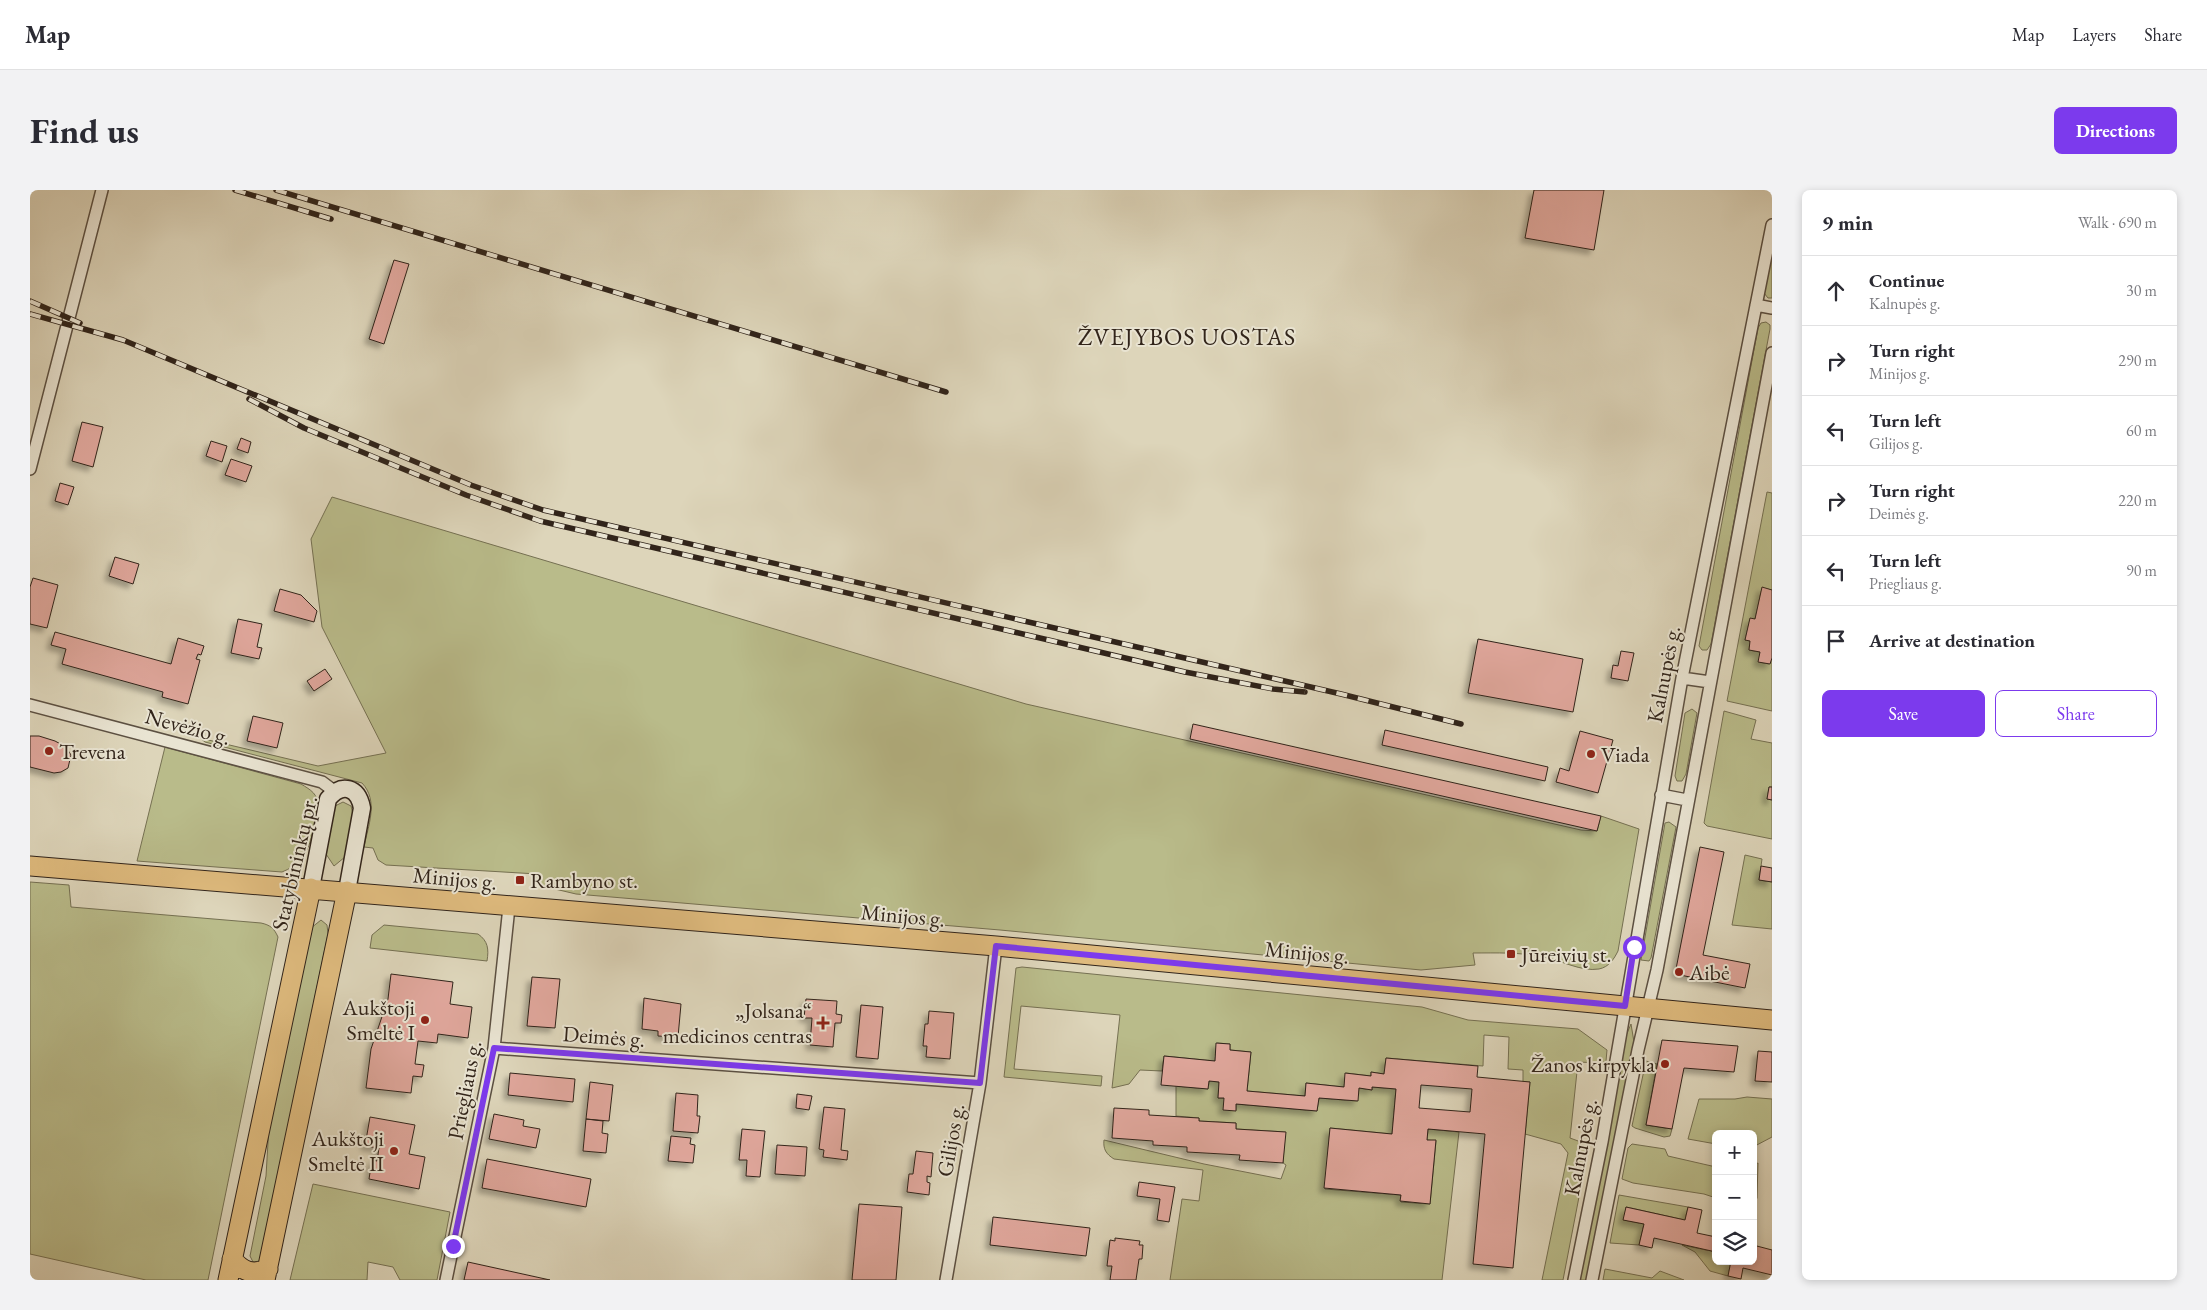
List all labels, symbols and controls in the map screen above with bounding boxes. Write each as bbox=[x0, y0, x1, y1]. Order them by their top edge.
text: Map bbox=[25, 19, 70, 50]
text: Map bbox=[2012, 23, 2044, 46]
text: Layers bbox=[2072, 23, 2116, 46]
text: Share bbox=[2144, 23, 2182, 46]
button: Directions bbox=[2054, 107, 2177, 154]
text: Find us bbox=[30, 108, 139, 153]
text: 9 min bbox=[1822, 209, 1873, 236]
text: Walk · 690 m bbox=[2078, 212, 2157, 233]
text: Continue bbox=[1869, 268, 1944, 293]
icon: ahead bbox=[1822, 277, 1850, 305]
text: 30 m bbox=[2126, 280, 2157, 301]
text: Kalnupės g. bbox=[1869, 293, 1941, 314]
district label: ŽVEJYBOS UOSTAS bbox=[1078, 321, 1296, 352]
text: Turn right bbox=[1869, 338, 1955, 363]
icon: right bbox=[1822, 347, 1850, 375]
text: 290 m bbox=[2118, 350, 2157, 371]
text: Minijos g. bbox=[1869, 363, 1930, 384]
text: Turn left bbox=[1869, 408, 1941, 433]
icon: left bbox=[1822, 417, 1850, 445]
text: 60 m bbox=[2126, 420, 2157, 441]
text: Gilijos g. bbox=[1869, 433, 1923, 454]
text: Turn right bbox=[1869, 478, 1955, 503]
icon: right bbox=[1822, 487, 1850, 515]
text: 220 m bbox=[2118, 490, 2157, 511]
text: Deimės g. bbox=[1869, 503, 1929, 524]
text: Turn left bbox=[1869, 548, 1941, 573]
icon: left bbox=[1822, 557, 1850, 585]
text: 90 m bbox=[2126, 560, 2157, 581]
text: Priegliaus g. bbox=[1869, 573, 1942, 594]
street label: Kalnupės g. bbox=[1640, 623, 1687, 725]
icon: arrive bbox=[1822, 627, 1850, 655]
text: Arrive at destination bbox=[1869, 628, 2035, 653]
button: Save bbox=[1822, 690, 1985, 737]
button: Share bbox=[1995, 690, 2157, 737]
street label: Nevėžio g. bbox=[142, 701, 234, 752]
place label: Trevena bbox=[59, 737, 126, 766]
place label: Viada bbox=[1601, 740, 1650, 769]
marker: Trevena bbox=[43, 745, 55, 757]
marker: Viada bbox=[1585, 748, 1597, 760]
street label: Statybininkų pr. bbox=[265, 793, 324, 934]
street label: Minijos g. bbox=[412, 860, 498, 897]
place label: Rambyno st. bbox=[530, 866, 638, 895]
marker: Rambyno st. bbox=[514, 874, 526, 886]
street label: Minijos g. bbox=[860, 897, 946, 934]
street label: Minijos g. bbox=[1264, 934, 1350, 971]
route start bbox=[1623, 936, 1646, 959]
place label: Jūreivių st. bbox=[1519, 940, 1612, 969]
marker: Jūreivių st. bbox=[1505, 948, 1517, 960]
place label: Aibė bbox=[1688, 958, 1730, 987]
marker: Aibė bbox=[1673, 966, 1685, 978]
place label: Aukštoji Smeltė I bbox=[342, 993, 416, 1047]
place label: „Jolsana“ medicinos centras bbox=[663, 996, 812, 1050]
marker: Aukštoji Smeltė I bbox=[419, 1014, 431, 1026]
marker: „Jolsana“ medicinos centras bbox=[816, 1016, 830, 1030]
street label: Deimės g. bbox=[562, 1019, 646, 1054]
street label: Priegliaus g. bbox=[441, 1038, 488, 1142]
place label: Žanos kirpykla bbox=[1531, 1050, 1655, 1079]
marker: Žanos kirpykla bbox=[1659, 1058, 1671, 1070]
street label: Kalnupės g. bbox=[1557, 1096, 1604, 1198]
street label: Gilijos g. bbox=[930, 1101, 971, 1179]
place label: Aukštoji Smeltė II bbox=[308, 1124, 385, 1178]
map controls bbox=[1712, 1130, 1757, 1265]
button: + bbox=[1712, 1130, 1757, 1175]
marker: Aukštoji Smeltė II bbox=[388, 1145, 400, 1157]
button: − bbox=[1712, 1175, 1757, 1220]
button: layers bbox=[1712, 1220, 1757, 1265]
route end bbox=[442, 1235, 465, 1258]

